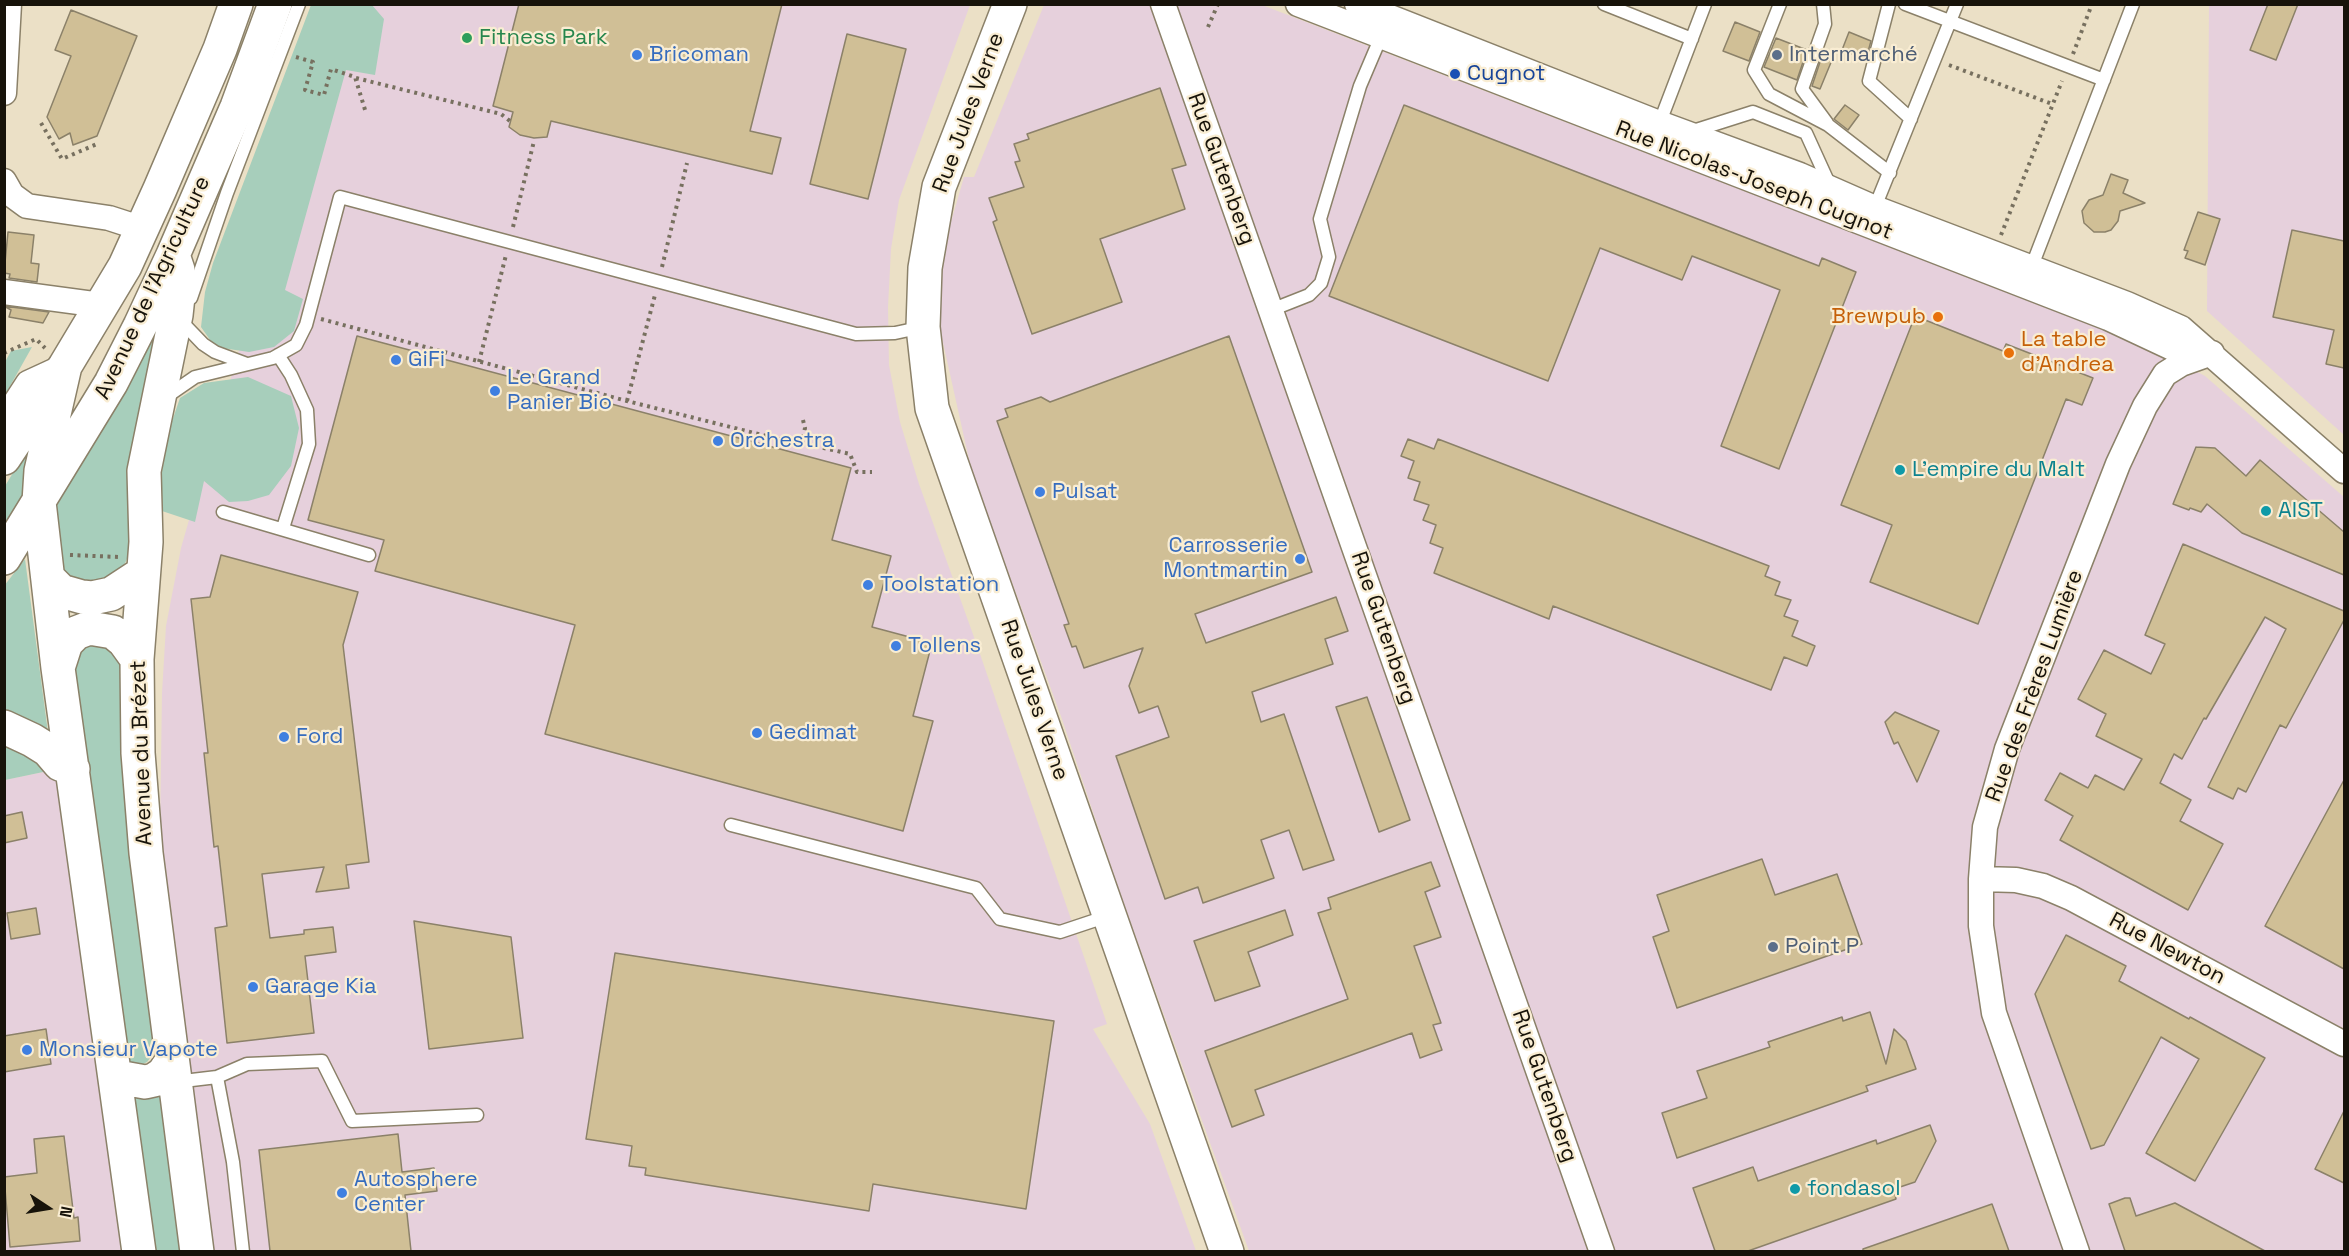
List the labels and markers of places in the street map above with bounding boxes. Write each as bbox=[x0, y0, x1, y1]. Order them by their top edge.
place label: Fitness Park bbox=[479, 25, 607, 51]
marker: Fitness Park bbox=[460, 31, 474, 45]
place label: Bricoman bbox=[649, 42, 749, 68]
place label: Intermarché bbox=[1789, 42, 1918, 68]
marker: Bricoman bbox=[630, 48, 644, 62]
marker: Intermarché bbox=[1770, 48, 1784, 62]
place label: Cugnot bbox=[1467, 61, 1545, 87]
marker: Cugnot bbox=[1448, 67, 1462, 81]
place label: Brewpub bbox=[1831, 304, 1926, 330]
marker: Brewpub bbox=[1931, 310, 1945, 324]
place label: La table d'Andrea bbox=[2021, 327, 2114, 378]
marker: La table d'Andrea bbox=[2002, 346, 2016, 360]
place label: GiFi bbox=[408, 347, 445, 373]
marker: GiFi bbox=[389, 353, 403, 367]
place label: Le Grand Panier Bio bbox=[507, 365, 612, 416]
marker: Le Grand Panier Bio bbox=[488, 384, 502, 398]
place label: Orchestra bbox=[730, 428, 834, 454]
marker: Orchestra bbox=[711, 434, 725, 448]
place label: L'empire du Malt bbox=[1912, 457, 2085, 483]
marker: L'empire du Malt bbox=[1893, 463, 1907, 477]
place label: Pulsat bbox=[1052, 479, 1118, 505]
marker: Pulsat bbox=[1033, 485, 1047, 499]
place label: AIST bbox=[2278, 498, 2323, 524]
marker: AIST bbox=[2259, 504, 2273, 518]
place label: Carrosserie Montmartin bbox=[1163, 533, 1288, 584]
marker: Carrosserie Montmartin bbox=[1293, 552, 1307, 566]
place label: Toolstation bbox=[880, 572, 999, 598]
marker: Toolstation bbox=[861, 578, 875, 592]
place label: Tollens bbox=[908, 633, 981, 659]
marker: Tollens bbox=[889, 639, 903, 653]
place label: Gedimat bbox=[769, 720, 857, 746]
place label: Ford bbox=[296, 724, 343, 750]
marker: Gedimat bbox=[750, 726, 764, 740]
marker: Ford bbox=[277, 730, 291, 744]
place label: Point P bbox=[1785, 934, 1859, 960]
marker: Point P bbox=[1766, 940, 1780, 954]
place label: Garage Kia bbox=[265, 974, 377, 1000]
marker: Garage Kia bbox=[246, 980, 260, 994]
place label: Monsieur Vapote bbox=[39, 1037, 218, 1063]
marker: Monsieur Vapote bbox=[20, 1043, 34, 1057]
place label: Autosphere Center bbox=[354, 1167, 478, 1218]
place label: fondasol bbox=[1807, 1176, 1901, 1202]
marker: fondasol bbox=[1788, 1182, 1802, 1196]
marker: Autosphere Center bbox=[335, 1186, 349, 1200]

